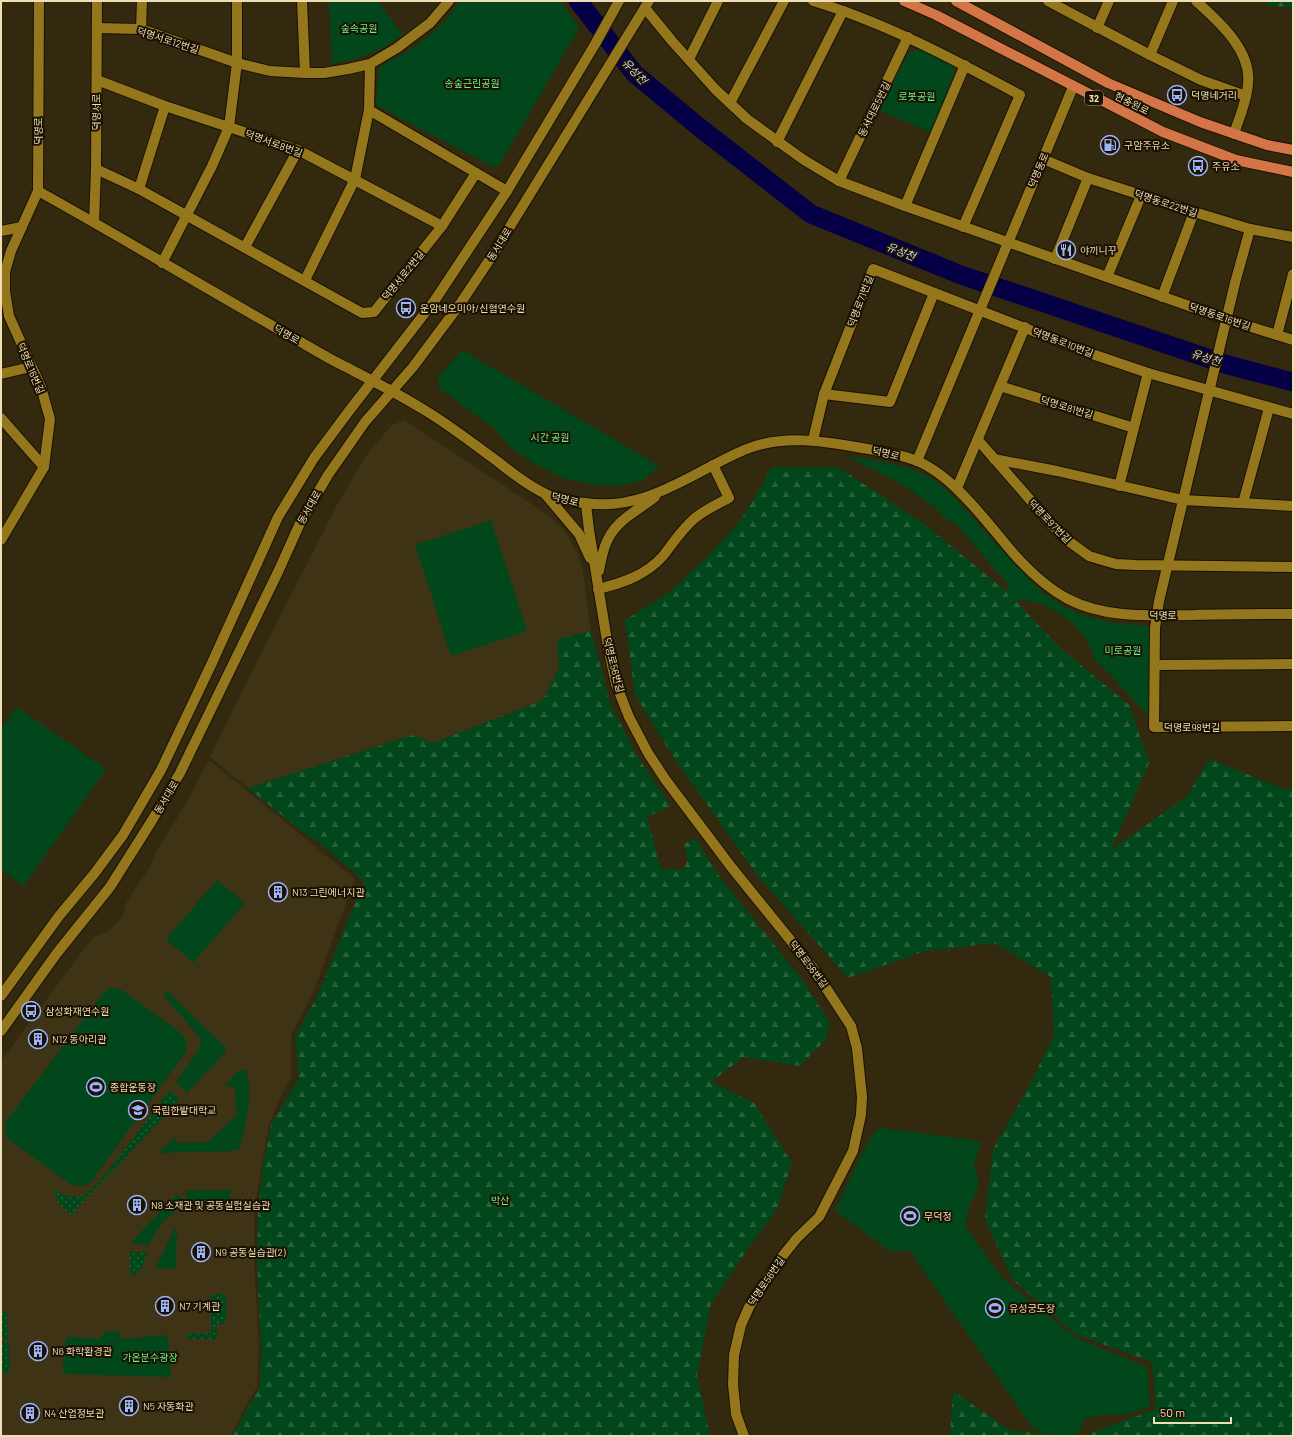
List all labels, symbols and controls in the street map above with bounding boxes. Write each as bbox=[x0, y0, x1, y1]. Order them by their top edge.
park label: 숲속공원 bbox=[341, 22, 377, 34]
street label: 덕명서로12번길 bbox=[136, 24, 200, 56]
water label: 유성천 bbox=[620, 55, 651, 88]
park label: 송숲근린공원 bbox=[444, 77, 500, 89]
street label: 동서대로5번길 bbox=[855, 79, 893, 139]
bus stop icon: 덕명네거리 bbox=[1166, 84, 1188, 106]
street label: 현충원로 bbox=[1113, 89, 1151, 117]
place label: 덕명네거리 bbox=[1191, 89, 1237, 101]
park label: 로봇공원 bbox=[899, 90, 935, 102]
road number: 32 bbox=[1085, 91, 1103, 105]
street label: 덕명서로 bbox=[90, 94, 102, 130]
street label: 덕명로 bbox=[32, 117, 44, 145]
street label: 덕명서로8번길 bbox=[244, 127, 304, 159]
fuel station icon: 구암주유소 bbox=[1099, 134, 1121, 156]
place label: 구암주유소 bbox=[1124, 139, 1170, 151]
street label: 덕명동로 bbox=[1025, 151, 1051, 189]
bus stop icon: 주유소 bbox=[1187, 155, 1209, 177]
place label: 주유소 bbox=[1212, 160, 1240, 172]
street label: 덕명동로22번길 bbox=[1133, 187, 1199, 219]
street label: 동서대로 bbox=[484, 225, 514, 263]
water label: 유성천 bbox=[884, 239, 919, 263]
restaurant icon: 야끼니꾸 bbox=[1055, 239, 1077, 261]
place label: 야끼니꾸 bbox=[1080, 244, 1117, 256]
street label: 덕명서로2번길 bbox=[379, 248, 427, 302]
street label: 덕명로71번길 bbox=[845, 274, 875, 328]
bus stop icon: 운암네오미아/신협연수원 bbox=[395, 297, 417, 319]
street label: 덕명동로16번길 bbox=[1188, 300, 1252, 332]
place label: 운암네오미아/신협연수원 bbox=[420, 302, 525, 314]
street label: 덕명로 bbox=[272, 322, 302, 346]
street label: 덕명동로10번길 bbox=[1031, 325, 1095, 359]
street label: 덕명로16번길 bbox=[15, 340, 47, 396]
water label: 유성천 bbox=[1190, 346, 1224, 368]
street label: 덕명로81번길 bbox=[1039, 393, 1095, 421]
park label: 시간 공원 bbox=[531, 431, 569, 443]
street label: 덕명로 bbox=[871, 444, 901, 462]
street label: 동서대로 bbox=[295, 488, 323, 526]
street label: 덕명로 bbox=[550, 490, 580, 508]
street label: 덕명로97번길 bbox=[1026, 497, 1074, 545]
street label: 덕명로 bbox=[1149, 609, 1177, 621]
street label: 덕명로56번길 bbox=[601, 636, 627, 694]
park label: 미로공원 bbox=[1105, 644, 1141, 656]
street label: 덕명로98번길 bbox=[1164, 721, 1220, 733]
street label: 동서대로 bbox=[151, 778, 181, 816]
building icon: N13 그린에너지관 bbox=[267, 881, 289, 903]
place label: N13 그린에너지관 bbox=[292, 886, 365, 898]
street label: 덕명로56번길 bbox=[787, 938, 831, 990]
bus stop icon: 삼성화재연수원 bbox=[20, 1000, 42, 1022]
place label: 삼성화재연수원 bbox=[45, 1005, 109, 1017]
building icon: N12 동아리관 bbox=[27, 1028, 49, 1050]
place label: N12 동아리관 bbox=[52, 1033, 107, 1045]
sports icon: 종합운동장 bbox=[85, 1076, 107, 1098]
place label: 종합운동장 bbox=[110, 1081, 156, 1093]
school or university icon: 국립한밭대학교 bbox=[127, 1099, 149, 1121]
place label: 국립한밭대학교 bbox=[152, 1104, 216, 1116]
building icon: N8 소재관 및 공동실험실습관 bbox=[126, 1194, 148, 1216]
park label: 박산 bbox=[491, 1194, 509, 1206]
place label: N8 소재관 및 공동실험실습관 bbox=[151, 1199, 271, 1211]
sports icon: 무덕정 bbox=[899, 1205, 921, 1227]
place label: 무덕정 bbox=[924, 1210, 952, 1222]
building icon: N9 공동실습관(2) bbox=[190, 1241, 212, 1263]
place label: N9 공동실습관(2) bbox=[215, 1246, 286, 1258]
street label: 덕명로56번길 bbox=[745, 1254, 787, 1308]
building icon: N7 기계관 bbox=[154, 1295, 176, 1317]
sports icon: 유성궁도장 bbox=[984, 1297, 1006, 1319]
place label: N7 기계관 bbox=[179, 1300, 221, 1312]
place label: 유성궁도장 bbox=[1009, 1302, 1055, 1314]
building icon: N6 화학환경관 bbox=[27, 1340, 49, 1362]
place label: N6 화학환경관 bbox=[52, 1345, 113, 1357]
park label: 가온분수광장 bbox=[122, 1351, 178, 1363]
building icon: N5 자동화관 bbox=[118, 1395, 140, 1417]
scale bar bbox=[1154, 1399, 1231, 1425]
place label: N5 자동화관 bbox=[143, 1400, 194, 1412]
building icon: N4 산업정보관 bbox=[19, 1402, 41, 1424]
text: 50 m bbox=[1160, 1405, 1185, 1419]
place label: N4 산업정보관 bbox=[44, 1407, 105, 1419]

